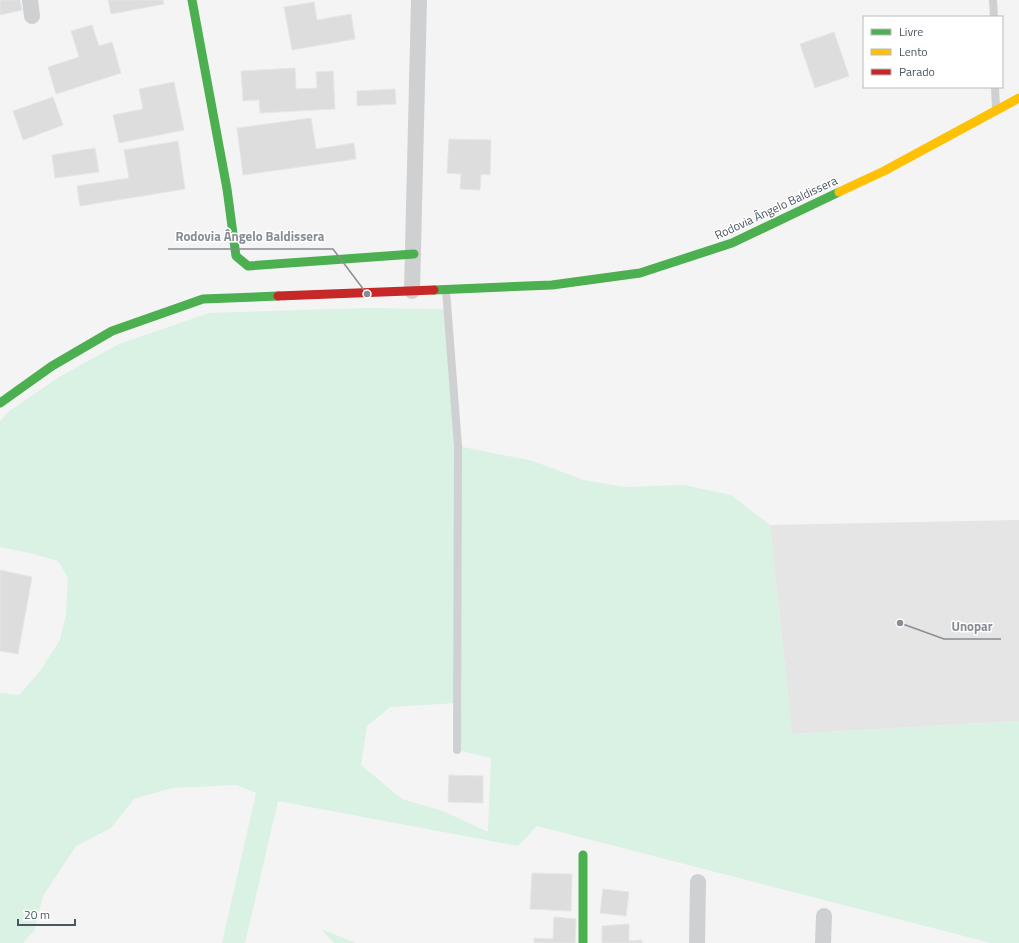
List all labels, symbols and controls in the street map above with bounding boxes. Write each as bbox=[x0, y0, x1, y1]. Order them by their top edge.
legend bbox=[863, 16, 1003, 88]
text: Livre bbox=[899, 22, 923, 41]
text: Lento bbox=[899, 42, 928, 61]
text: Parado bbox=[899, 62, 935, 81]
street label: Rodovia Ângelo Baldissera bbox=[711, 171, 840, 244]
callout: Rodovia Ângelo Baldissera bbox=[168, 224, 333, 249]
text: Rodovia Ângelo Baldissera bbox=[176, 226, 325, 246]
callout: Unopar bbox=[944, 614, 1001, 639]
text: Unopar bbox=[951, 616, 993, 636]
scale bar bbox=[18, 901, 75, 927]
text: 20 m bbox=[24, 905, 50, 924]

